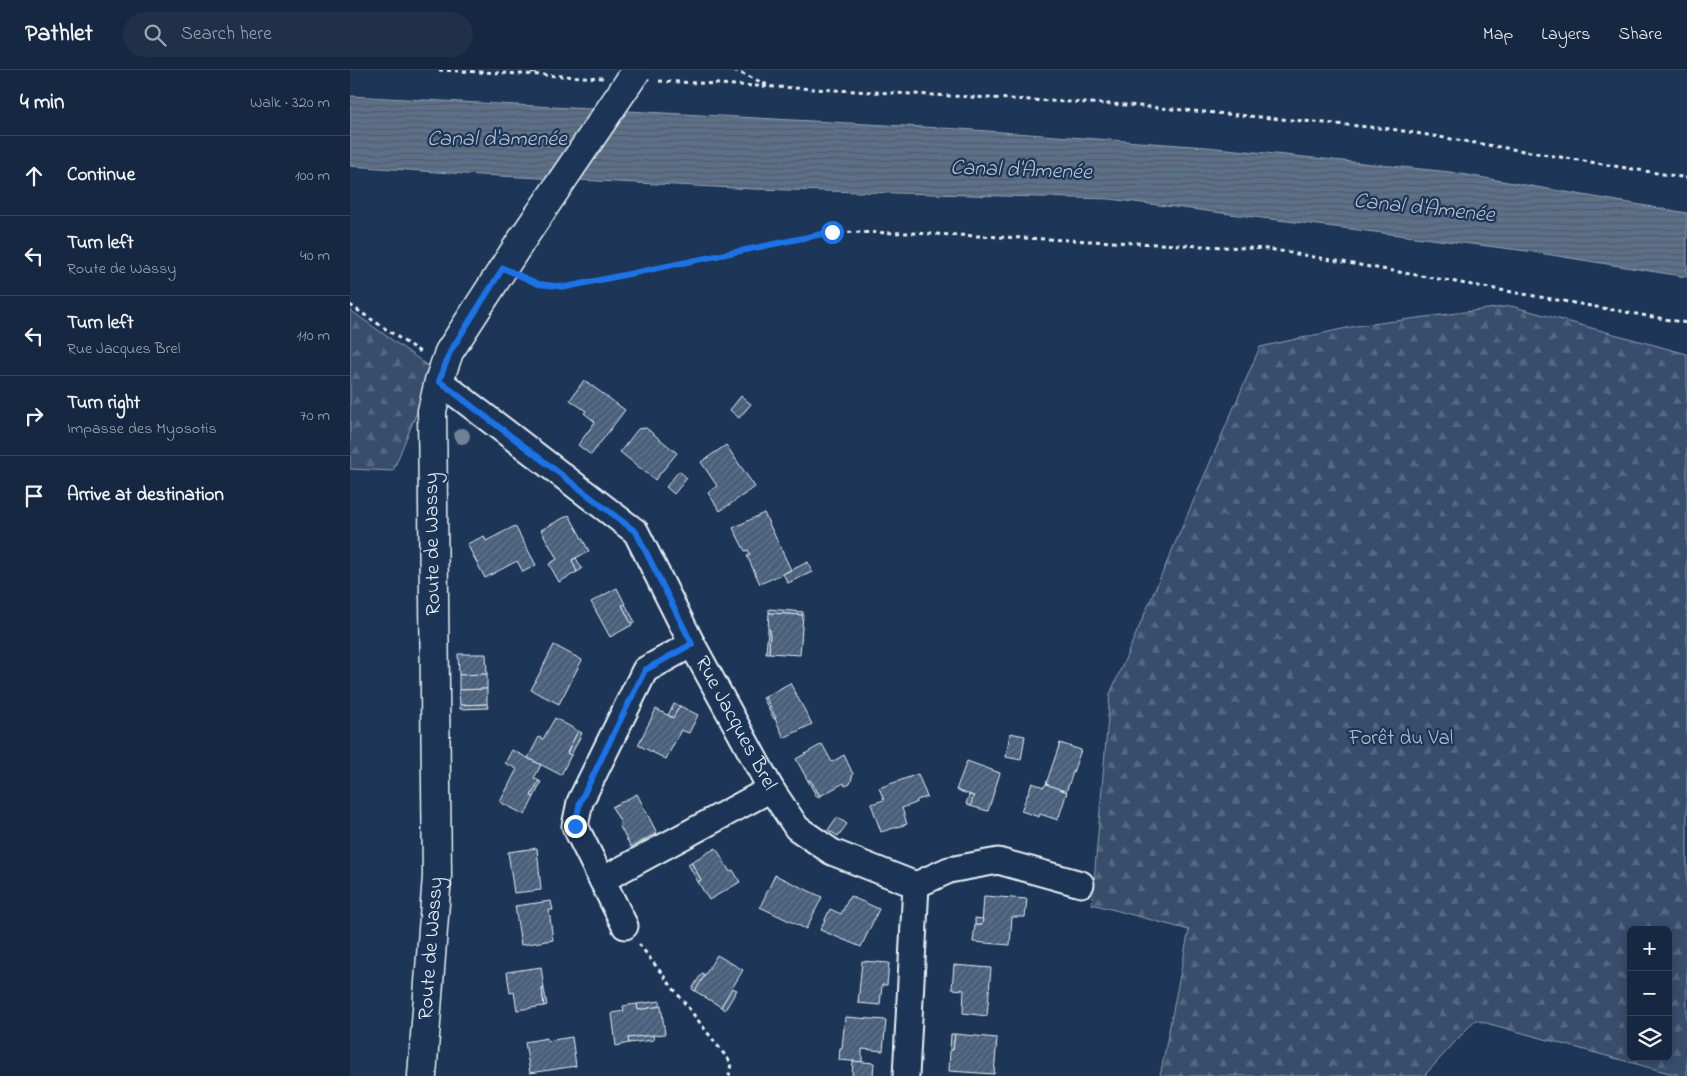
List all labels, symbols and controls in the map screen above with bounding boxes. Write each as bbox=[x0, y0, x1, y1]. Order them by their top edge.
search box bbox=[123, 12, 473, 57]
text: Pathlet bbox=[25, 17, 93, 52]
icon: search bbox=[141, 21, 169, 49]
text: Search here bbox=[181, 21, 272, 48]
text: Map bbox=[1483, 22, 1513, 48]
text: Layers bbox=[1541, 22, 1591, 48]
text: Share bbox=[1619, 22, 1662, 48]
text: 4 min bbox=[20, 88, 64, 118]
text: Walk · 320 m bbox=[250, 91, 330, 115]
water label: Canal d'amenée bbox=[427, 124, 568, 156]
water label: Canal d'Amenée bbox=[950, 153, 1093, 190]
icon: ahead bbox=[20, 162, 48, 190]
text: Continue bbox=[67, 162, 135, 189]
text: 100 m bbox=[295, 164, 330, 188]
water label: Canal d'Amenée bbox=[1352, 186, 1497, 232]
route start bbox=[821, 221, 844, 244]
text: Turn left bbox=[67, 230, 134, 257]
icon: left bbox=[20, 242, 48, 270]
text: 40 m bbox=[300, 244, 330, 268]
text: Route de Wassy bbox=[67, 257, 176, 281]
text: Turn left bbox=[67, 310, 134, 337]
icon: left bbox=[20, 322, 48, 350]
text: 110 m bbox=[296, 324, 330, 348]
text: Rue Jacques Brel bbox=[67, 337, 180, 361]
text: Turn right bbox=[67, 390, 140, 417]
icon: right bbox=[20, 402, 48, 430]
text: 70 m bbox=[300, 404, 330, 428]
text: Impasse des Myosotis bbox=[67, 417, 217, 441]
street label: Route de Wassy bbox=[417, 472, 451, 616]
icon: arrive bbox=[20, 482, 48, 510]
text: Arrive at destination bbox=[67, 482, 224, 509]
street label: Rue Jacques Brel bbox=[687, 651, 784, 796]
park label: Forêt du Val bbox=[1348, 724, 1453, 754]
route end bbox=[564, 815, 587, 838]
street label: Route de Wassy bbox=[411, 876, 454, 1021]
map controls bbox=[1627, 926, 1672, 1061]
button: + bbox=[1627, 926, 1672, 971]
button: − bbox=[1627, 971, 1672, 1016]
button: layers bbox=[1627, 1016, 1672, 1061]

